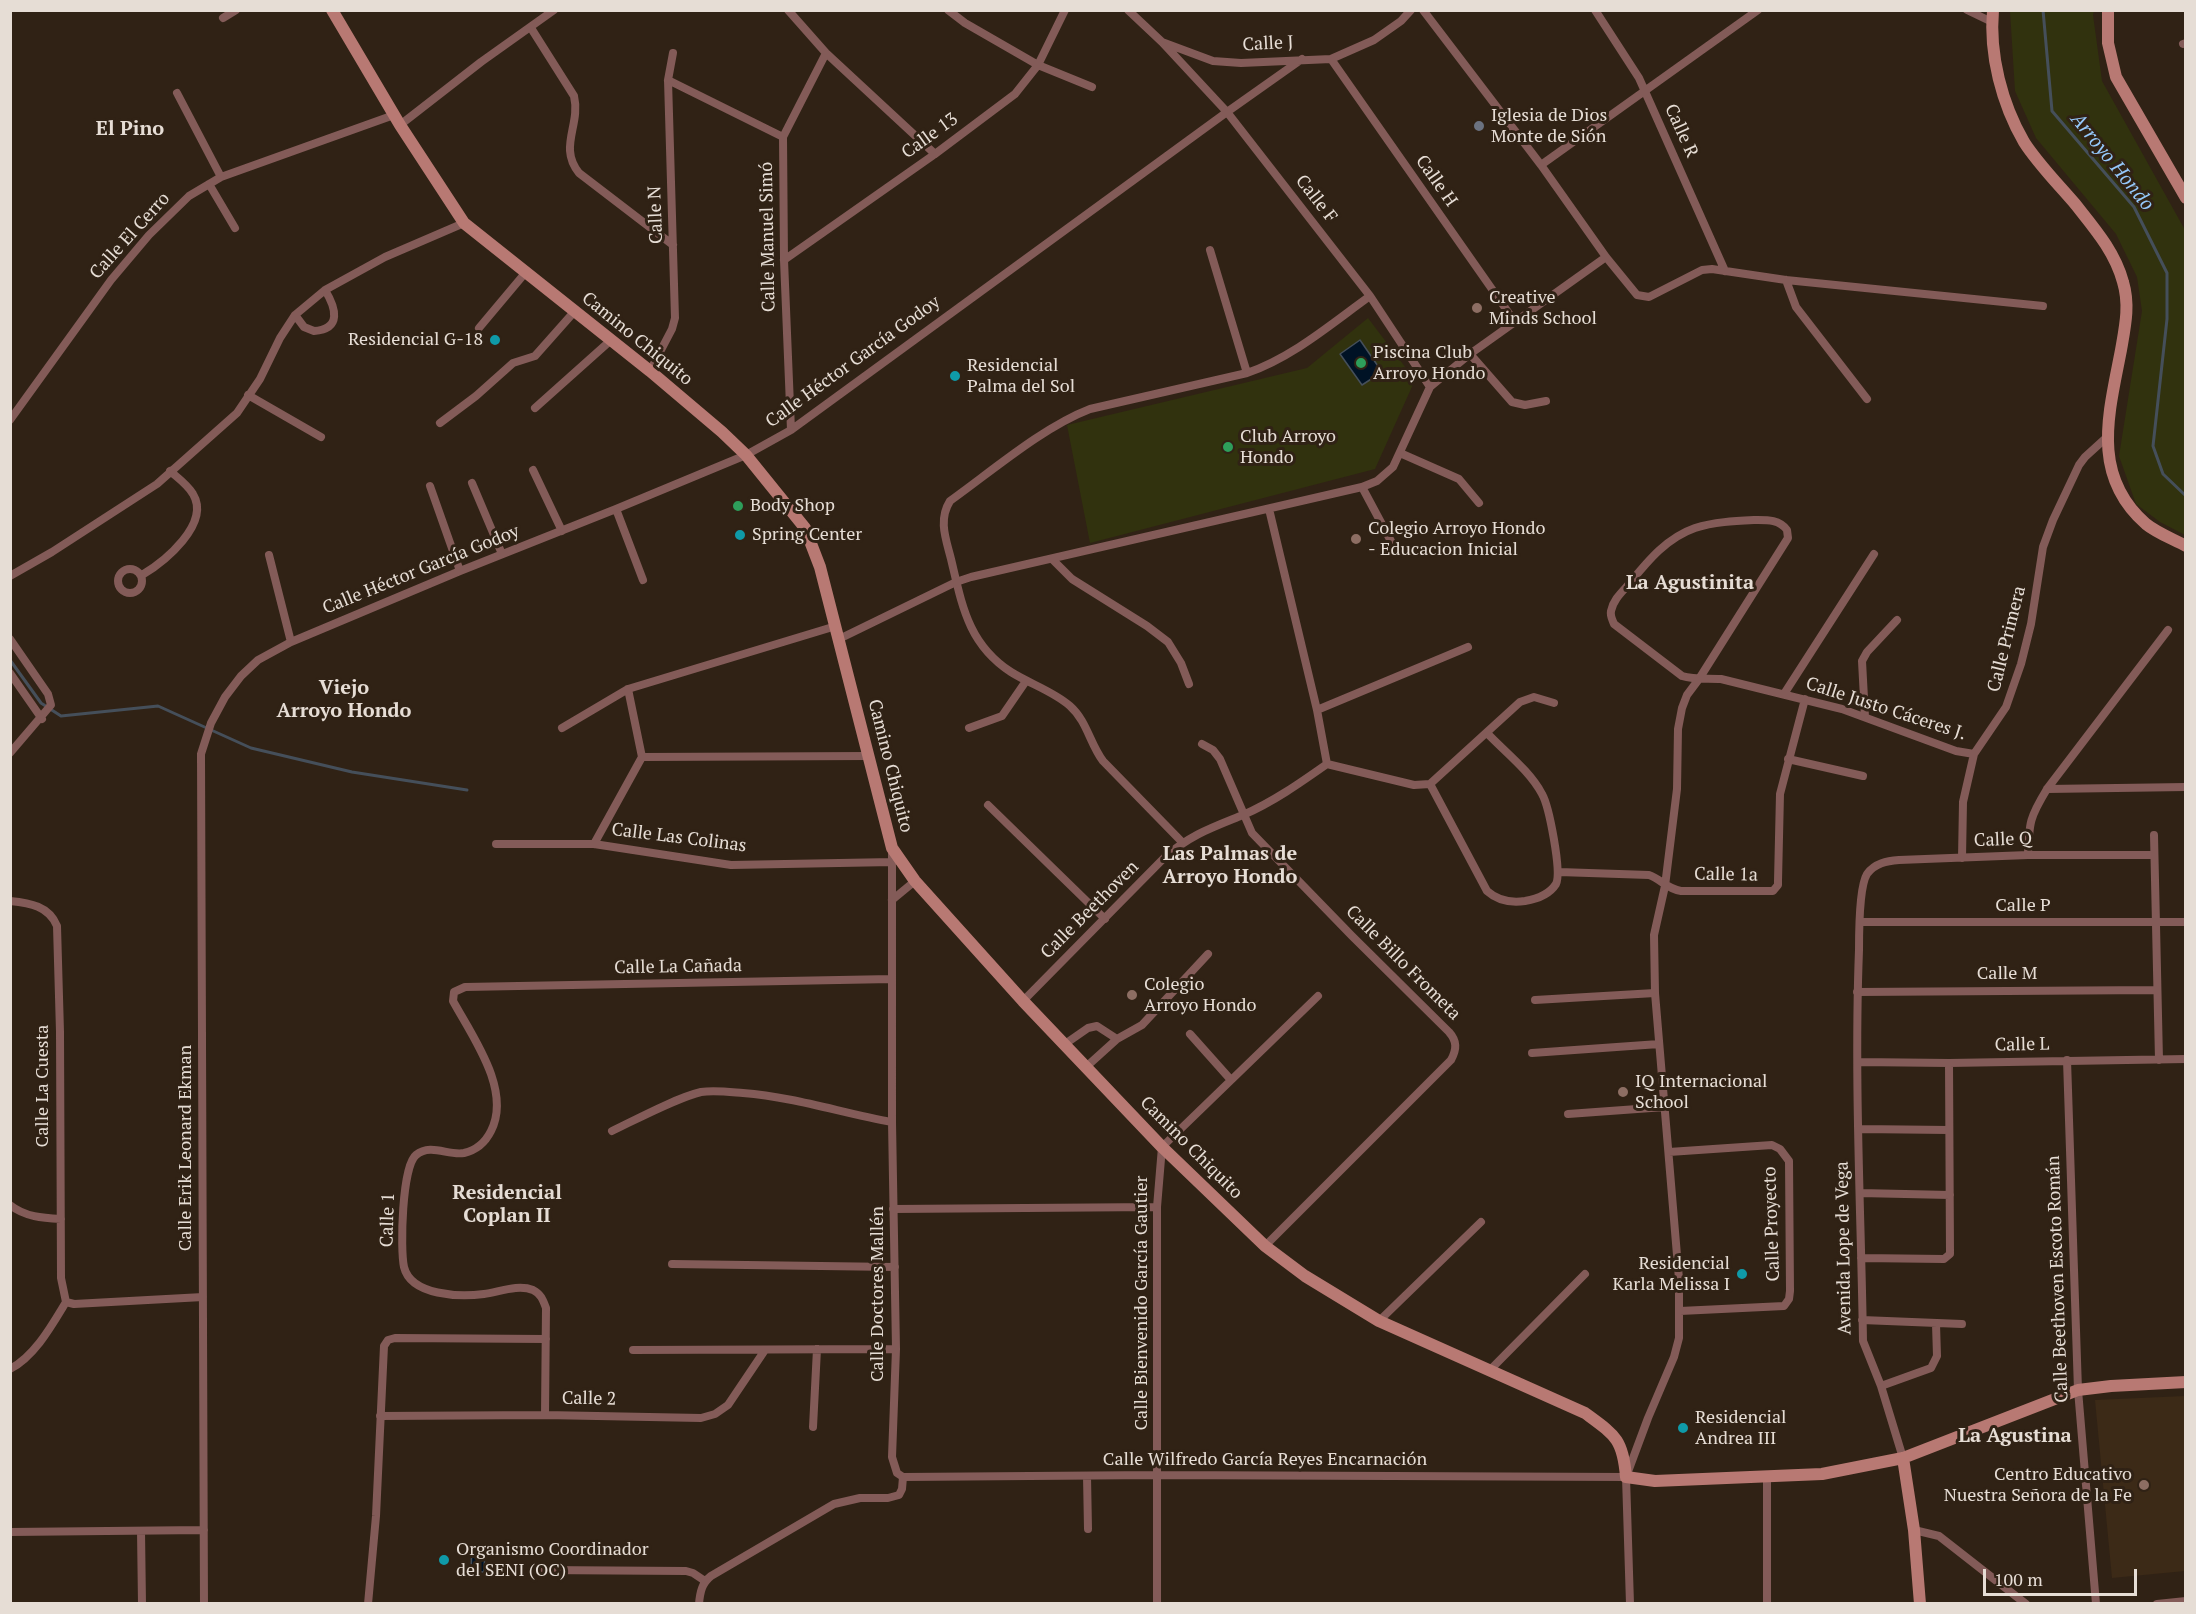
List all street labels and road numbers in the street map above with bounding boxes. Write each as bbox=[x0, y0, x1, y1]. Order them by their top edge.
street label: Calle J bbox=[1242, 32, 1294, 56]
street label: Calle R bbox=[1660, 101, 1702, 161]
street label: Calle 13 bbox=[898, 108, 962, 164]
street label: Calle H bbox=[1411, 151, 1461, 211]
street label: Calle Manuel Simó bbox=[756, 162, 780, 312]
street label: Calle F bbox=[1291, 171, 1341, 227]
street label: Calle N bbox=[644, 186, 668, 244]
street label: Calle El Cerro bbox=[85, 188, 175, 284]
street label: Camino Chiquito bbox=[577, 288, 697, 390]
street label: Calle Héctor García Godoy bbox=[762, 292, 944, 432]
street label: Calle Héctor García Godoy bbox=[320, 521, 522, 619]
street label: Calle Primera bbox=[1983, 584, 2031, 694]
street label: Calle Justo Cáceres J. bbox=[1803, 673, 1969, 745]
street label: Camino Chiquito bbox=[863, 697, 917, 835]
street label: Calle Las Colinas bbox=[610, 819, 748, 857]
street label: Calle Q bbox=[1974, 828, 2032, 852]
street label: Calle Beethoven bbox=[1037, 857, 1143, 963]
street label: Calle 1a bbox=[1694, 864, 1758, 886]
street label: Calle P bbox=[1995, 895, 2051, 917]
street label: Calle Billo Frometa bbox=[1341, 901, 1465, 1025]
street label: Calle La Cañada bbox=[614, 955, 742, 979]
street label: Calle M bbox=[1977, 963, 2037, 985]
street label: Calle La Cuesta bbox=[32, 1025, 54, 1147]
street label: Calle L bbox=[1994, 1034, 2050, 1056]
street label: Calle Erik Leonard Ekman bbox=[175, 1045, 197, 1251]
street label: Camino Chiquito bbox=[1135, 1092, 1247, 1204]
street label: Calle Beethoven Escoto Román bbox=[2043, 1155, 2073, 1403]
street label: Avenida Lope de Vega bbox=[1832, 1161, 1856, 1335]
street label: Calle Proyecto bbox=[1759, 1166, 1785, 1282]
street label: Calle Bienvenido García Gautier bbox=[1131, 1176, 1153, 1430]
street label: Calle 1 bbox=[376, 1192, 400, 1248]
street label: Calle Doctores Mallén bbox=[867, 1206, 889, 1382]
street label: Calle 2 bbox=[562, 1388, 616, 1410]
street label: Calle Wilfredo García Reyes Encarnación bbox=[1103, 1449, 1427, 1471]

